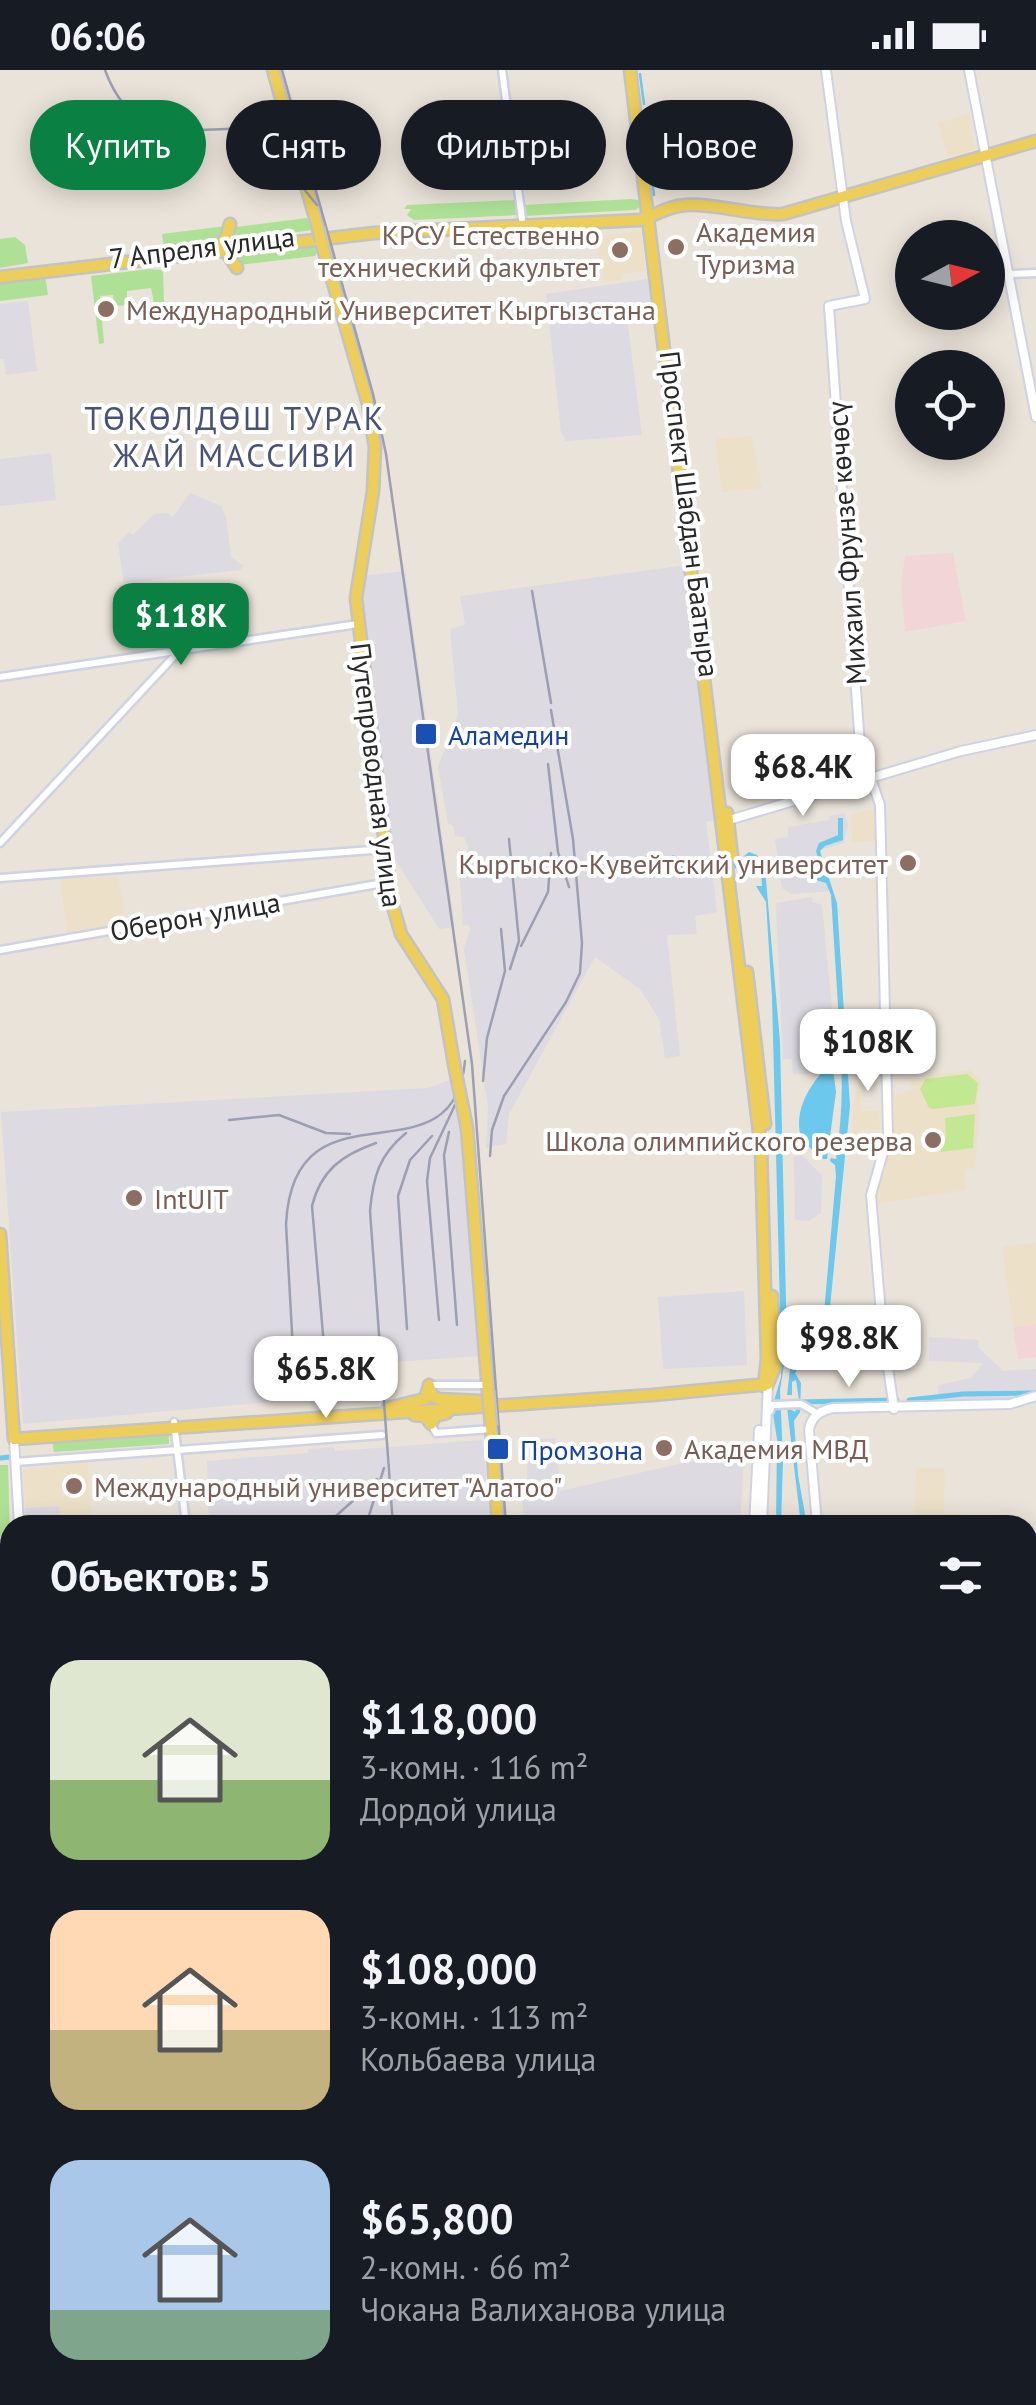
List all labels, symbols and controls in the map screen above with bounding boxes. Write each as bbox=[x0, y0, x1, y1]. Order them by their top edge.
text: 06:06 bbox=[50, 11, 146, 60]
chip: Купить bbox=[30, 100, 206, 190]
chip: Снять bbox=[226, 100, 381, 190]
chip: Фильтры bbox=[401, 100, 606, 190]
chip: Новое bbox=[626, 100, 793, 190]
place label: Академия Туризма bbox=[696, 213, 816, 282]
place label: КРСУ Естественно технический факультет bbox=[318, 216, 601, 285]
street label: 7 Апреля улица bbox=[107, 217, 297, 277]
north arrow bbox=[895, 220, 1005, 330]
map controls bbox=[895, 220, 1005, 460]
marker: Академия Туризма bbox=[665, 236, 687, 258]
marker: КРСУ Естественно технический факультет bbox=[609, 239, 631, 261]
place label: Международный Университет Кыргызстана bbox=[126, 291, 656, 328]
marker: Международный Университет Кыргызстана bbox=[95, 298, 117, 320]
street label: Проспект Шабдан Баатыра bbox=[652, 349, 728, 679]
button: locate bbox=[895, 350, 1005, 460]
district label: ТӨКӨЛДӨШ ТУРАК ЖАЙ МАССИВИ bbox=[84, 397, 386, 476]
street label: Михаил Фрунзе көчөсү bbox=[818, 400, 874, 686]
pin: $118K bbox=[111, 583, 251, 668]
text: $118K bbox=[135, 594, 227, 636]
street label: Путепроводная улица bbox=[342, 640, 412, 910]
place label: Аламедин bbox=[448, 716, 569, 753]
marker: Аламедин bbox=[413, 721, 439, 747]
pin: $68.4K bbox=[722, 734, 884, 819]
text: $68.4K bbox=[753, 745, 853, 787]
place label: Кыргыско-Кувейтский университет bbox=[459, 845, 889, 882]
marker: Кыргыско-Кувейтский университет bbox=[897, 852, 919, 874]
street label: Оберон улица bbox=[107, 883, 283, 949]
pin: $108K bbox=[798, 1009, 938, 1094]
text: $108K bbox=[822, 1020, 914, 1062]
place label: Школа олимпийского резерва bbox=[545, 1122, 913, 1159]
marker: Школа олимпийского резерва bbox=[922, 1129, 944, 1151]
place label: IntUIT bbox=[154, 1180, 229, 1217]
marker: IntUIT bbox=[123, 1187, 145, 1209]
pin: $98.8K bbox=[768, 1305, 930, 1390]
text: $98.8K bbox=[799, 1316, 899, 1358]
pin: $65.8K bbox=[245, 1336, 407, 1421]
text: $65.8K bbox=[276, 1347, 376, 1389]
place label: Академия МВД bbox=[684, 1430, 868, 1467]
place label: Промзона bbox=[520, 1431, 643, 1468]
marker: Промзона bbox=[485, 1436, 511, 1462]
marker: Академия МВД bbox=[653, 1437, 675, 1459]
place label: Международный университет "Алатоо" bbox=[94, 1468, 562, 1505]
marker: Международный университет "Алатоо" bbox=[63, 1475, 85, 1497]
text: Объектов: 5 bbox=[50, 1548, 271, 1603]
icon: filters bbox=[933, 1548, 988, 1603]
text: $118,000 bbox=[360, 1691, 537, 1746]
icon: home bbox=[130, 1700, 250, 1820]
text: 3-комн. · 116 m² bbox=[360, 1746, 588, 1788]
text: Дордой улица bbox=[360, 1788, 557, 1830]
text: $108,000 bbox=[360, 1941, 537, 1996]
icon: home bbox=[130, 1950, 250, 2070]
text: 3-комн. · 113 m² bbox=[360, 1996, 588, 2038]
text: Кольбаева улица bbox=[360, 2038, 596, 2080]
text: $65,800 bbox=[360, 2191, 513, 2246]
icon: home bbox=[130, 2200, 250, 2320]
text: 2-комн. · 66 m² bbox=[360, 2246, 571, 2288]
text: Чокана Валиханова улица bbox=[360, 2288, 726, 2330]

